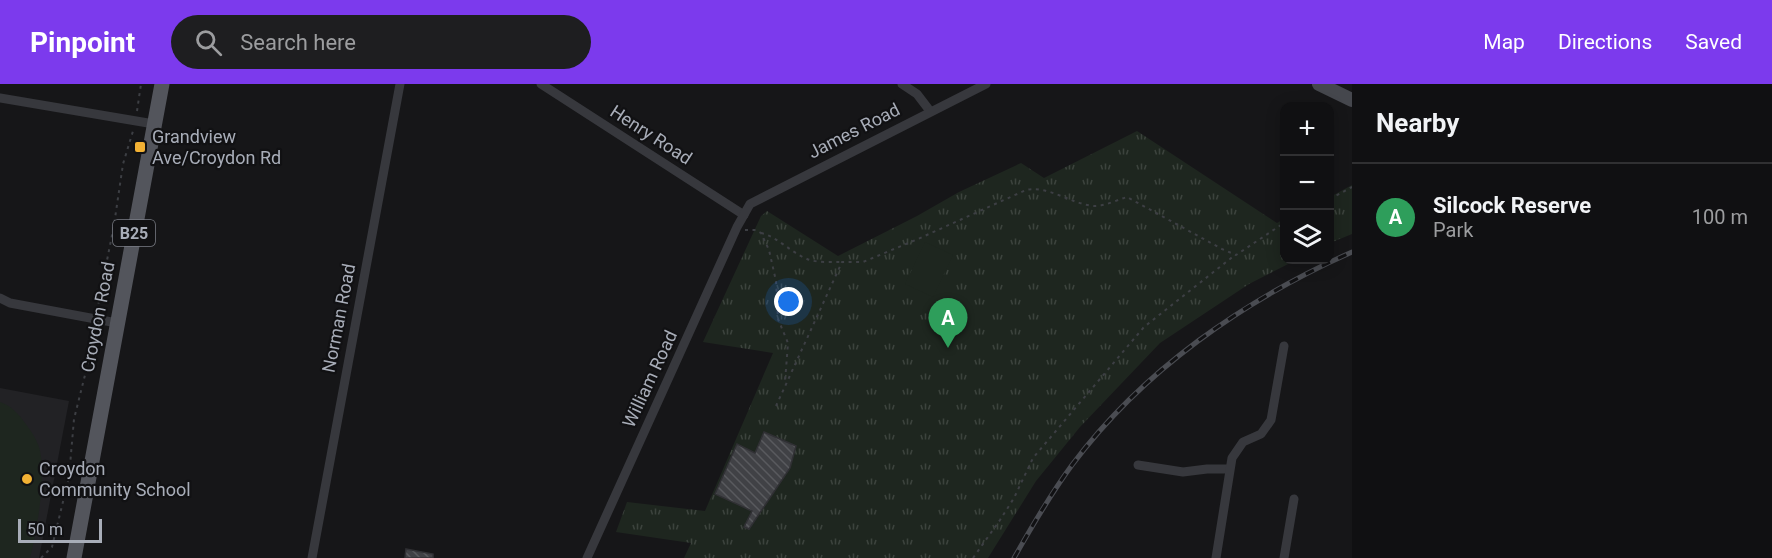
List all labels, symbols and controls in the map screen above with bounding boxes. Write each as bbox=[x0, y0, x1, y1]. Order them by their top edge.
search box bbox=[171, 15, 591, 69]
text: Pinpoint bbox=[30, 26, 135, 59]
icon: search bbox=[192, 26, 225, 59]
text: Search here bbox=[240, 30, 356, 55]
text: Map bbox=[1483, 30, 1525, 54]
text: Directions bbox=[1558, 30, 1652, 54]
text: Saved bbox=[1685, 30, 1742, 54]
street label: James Road bbox=[804, 98, 903, 163]
street label: Henry Road bbox=[607, 100, 696, 169]
map controls bbox=[1280, 102, 1334, 264]
button: + bbox=[1280, 102, 1334, 156]
text: Nearby bbox=[1376, 108, 1459, 138]
place label: Grandview Ave/Croydon Rd bbox=[152, 126, 281, 168]
marker: Grandview Ave/Croydon Rd bbox=[133, 140, 147, 154]
button: − bbox=[1280, 156, 1334, 210]
text: Silcock Reserve bbox=[1433, 193, 1591, 218]
text: A bbox=[1389, 205, 1402, 229]
text: 100 m bbox=[1692, 205, 1748, 229]
button: layers bbox=[1280, 210, 1334, 264]
text: Park bbox=[1433, 218, 1473, 242]
road number: B25 bbox=[113, 220, 155, 246]
street label: Croydon Road bbox=[76, 260, 119, 374]
street label: Norman Road bbox=[318, 262, 359, 374]
your location bbox=[774, 287, 803, 316]
pin: A bbox=[928, 298, 968, 348]
street label: William Road bbox=[618, 327, 681, 431]
place label: Croydon Community School bbox=[39, 458, 191, 500]
marker: Croydon Community School bbox=[20, 472, 34, 486]
scale bar bbox=[18, 516, 102, 544]
text: 50 m bbox=[27, 520, 63, 539]

